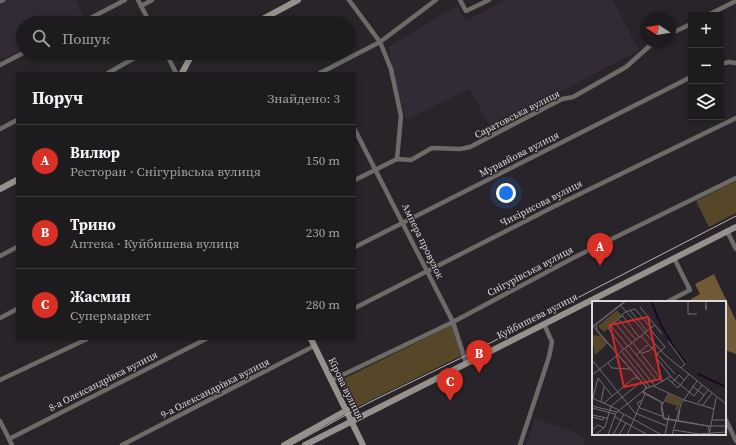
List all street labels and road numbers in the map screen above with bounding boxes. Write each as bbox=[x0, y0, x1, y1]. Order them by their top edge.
street label: Саратовська вулиця bbox=[472, 87, 562, 141]
street label: Муравйова вулиця bbox=[477, 128, 561, 180]
street label: Чикірисова вулиця bbox=[498, 177, 584, 229]
street label: Ампера провулок bbox=[399, 201, 447, 281]
street label: Снігурівська вулиця bbox=[485, 243, 575, 299]
street label: Куйбишева вулиця bbox=[494, 290, 580, 342]
street label: 8-а Олександрівка вулиця bbox=[46, 348, 160, 414]
street label: 9-а Олександрівка вулиця bbox=[158, 355, 272, 421]
street label: Кірова вулиця bbox=[325, 355, 367, 421]

